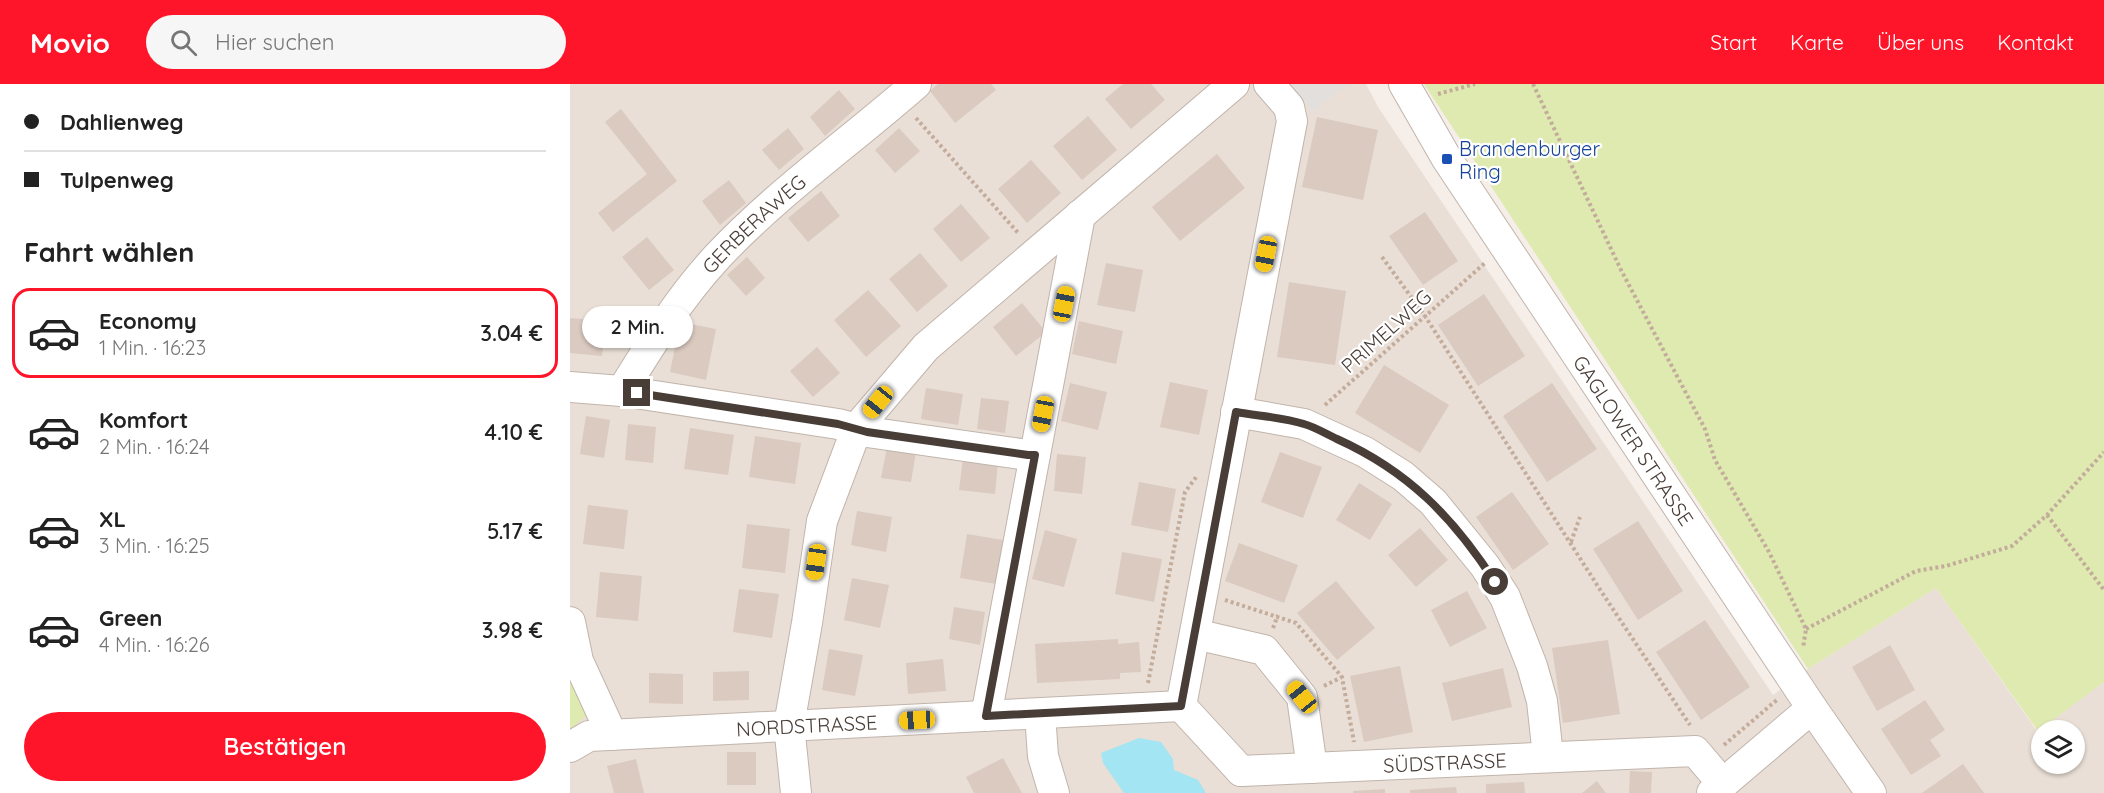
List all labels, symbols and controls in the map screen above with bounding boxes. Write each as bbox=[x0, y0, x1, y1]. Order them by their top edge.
search box bbox=[146, 15, 566, 69]
text: Movio bbox=[30, 25, 110, 60]
icon: search bbox=[167, 26, 200, 59]
text: Hier suchen bbox=[215, 28, 334, 56]
text: Start bbox=[1710, 29, 1757, 55]
text: Karte bbox=[1790, 29, 1844, 55]
text: Über uns bbox=[1877, 29, 1964, 55]
text: Kontakt bbox=[1997, 29, 2074, 55]
text: Dahlienweg bbox=[60, 108, 183, 136]
place label: Brandenburger Ring bbox=[1459, 136, 1600, 184]
marker: Brandenburger Ring bbox=[1440, 152, 1454, 166]
text: Tulpenweg bbox=[60, 166, 174, 194]
street label: GERBERAWEG bbox=[696, 169, 810, 278]
text: Fahrt wählen bbox=[24, 235, 194, 269]
car bbox=[1254, 235, 1278, 273]
street label: PRIMELWEG bbox=[1336, 284, 1436, 378]
car bbox=[1052, 285, 1076, 323]
icon: car bbox=[27, 306, 81, 360]
callout: 2 Min. bbox=[581, 306, 692, 348]
text: Economy bbox=[99, 307, 197, 335]
text: 2 Min. bbox=[610, 314, 665, 339]
text: 3.04 € bbox=[480, 319, 543, 347]
text: 1 Min. · 16:23 bbox=[99, 335, 206, 360]
street label: GAGLOWER STRASSE bbox=[1568, 350, 1700, 530]
route end bbox=[623, 379, 650, 406]
car bbox=[860, 382, 896, 422]
car bbox=[1031, 395, 1055, 433]
icon: car bbox=[27, 405, 81, 459]
text: Komfort bbox=[99, 406, 188, 434]
text: 4.10 € bbox=[485, 418, 543, 446]
text: 2 Min. · 16:24 bbox=[99, 434, 210, 459]
icon: car bbox=[27, 504, 81, 558]
text: XL bbox=[99, 505, 126, 533]
text: 5.17 € bbox=[487, 517, 543, 545]
text: 3 Min. · 16:25 bbox=[99, 533, 210, 558]
car bbox=[805, 543, 827, 581]
route start bbox=[1481, 568, 1508, 595]
icon: car bbox=[27, 603, 81, 657]
text: Green bbox=[99, 604, 162, 632]
text: 3.98 € bbox=[482, 616, 543, 644]
text: 4 Min. · 16:26 bbox=[99, 632, 210, 657]
car bbox=[1284, 677, 1320, 717]
street label: NORDSTRASSE bbox=[736, 709, 878, 741]
car bbox=[899, 710, 935, 730]
button: Bestätigen bbox=[24, 712, 546, 781]
map controls bbox=[2031, 720, 2085, 774]
button: layers bbox=[2031, 720, 2085, 774]
street label: SÜDSTRASSE bbox=[1383, 747, 1507, 777]

